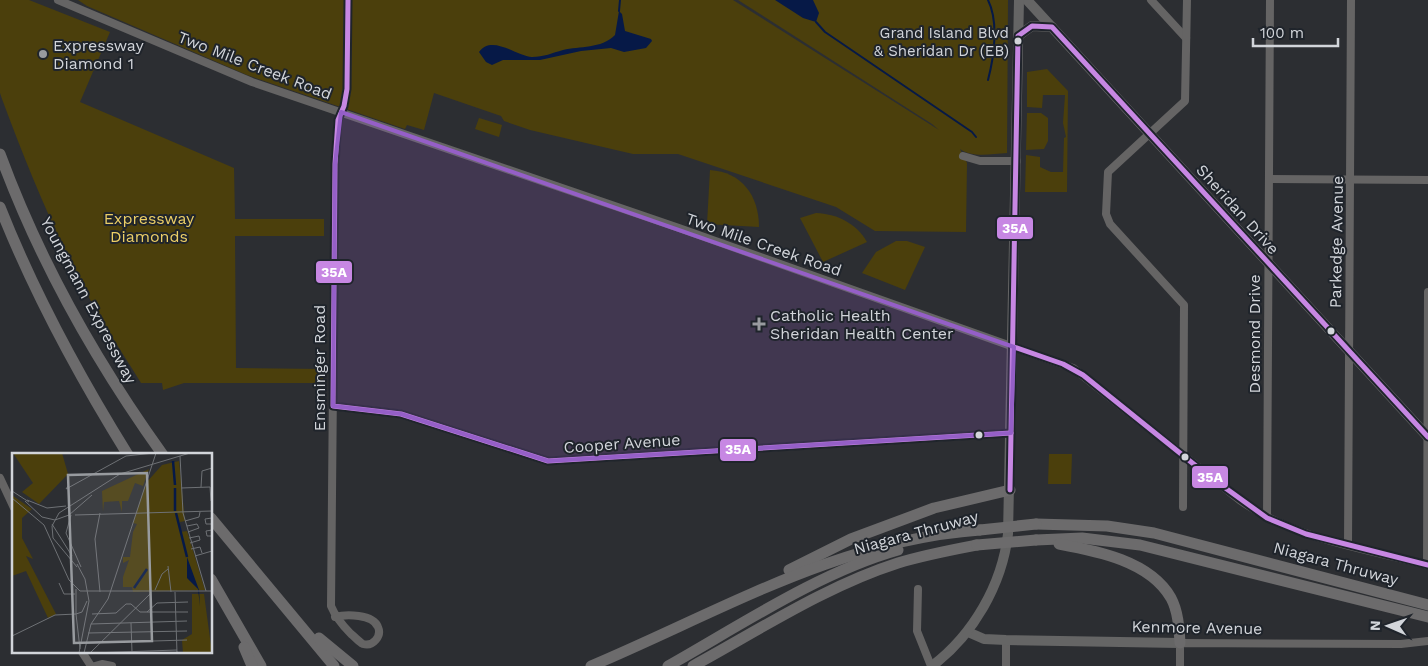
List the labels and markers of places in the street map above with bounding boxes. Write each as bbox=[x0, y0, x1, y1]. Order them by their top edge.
place label: Grand Island Blvd & Sheridan Dr (EB) bbox=[874, 24, 1009, 60]
place label: Expressway Diamond 1 bbox=[53, 36, 144, 73]
marker: Grand Island Blvd & Sheridan Dr (EB) bbox=[1013, 36, 1023, 46]
marker: Expressway Diamond 1 bbox=[37, 48, 49, 60]
place label: Catholic Health Sheridan Health Center bbox=[770, 306, 954, 343]
marker: Catholic Health Sheridan Health Center bbox=[752, 317, 766, 331]
unlabelled marker bbox=[1326, 326, 1336, 336]
unlabelled marker bbox=[974, 430, 984, 440]
unlabelled marker bbox=[1180, 452, 1190, 462]

